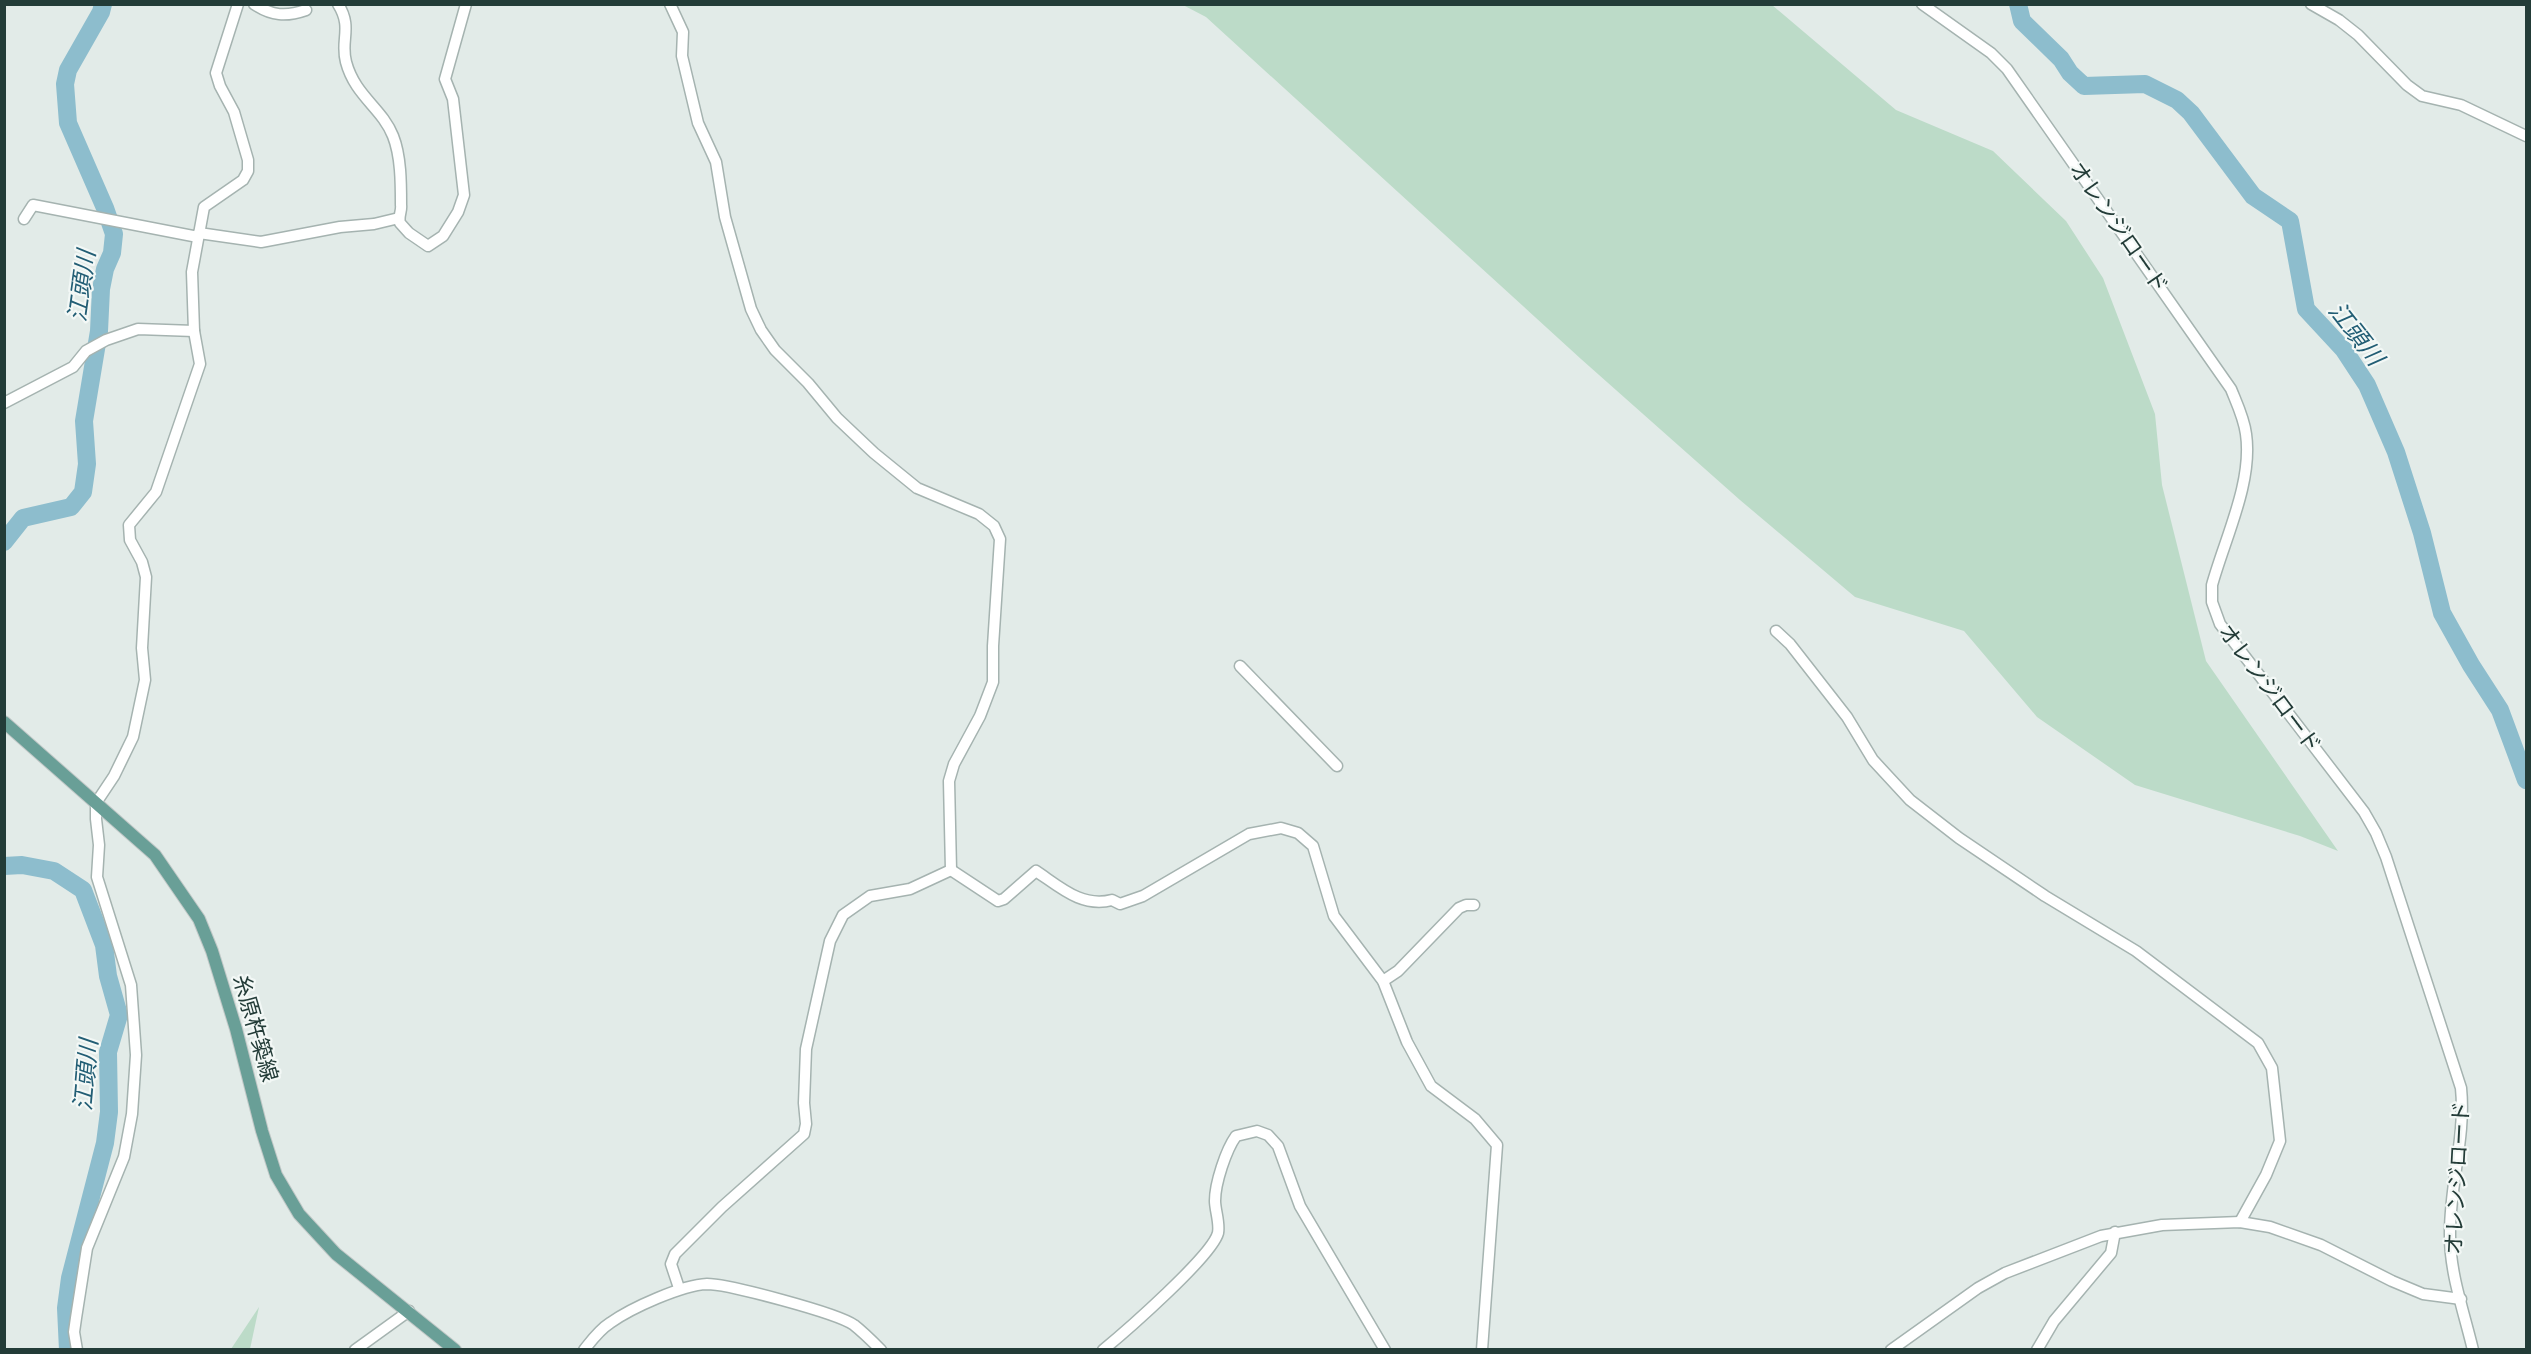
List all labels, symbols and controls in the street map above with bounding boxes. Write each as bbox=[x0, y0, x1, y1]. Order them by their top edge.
street label: オレンジロード bbox=[2063, 156, 2174, 298]
water label: 江頭川 bbox=[62, 245, 101, 324]
water label: 江頭川 bbox=[2323, 296, 2392, 373]
street label: オレンジロード bbox=[2212, 619, 2327, 758]
street label: 糸原杵築線 bbox=[227, 972, 284, 1085]
water label: 江頭川 bbox=[68, 1035, 103, 1112]
street label: オレンジロード bbox=[2440, 1100, 2475, 1256]

